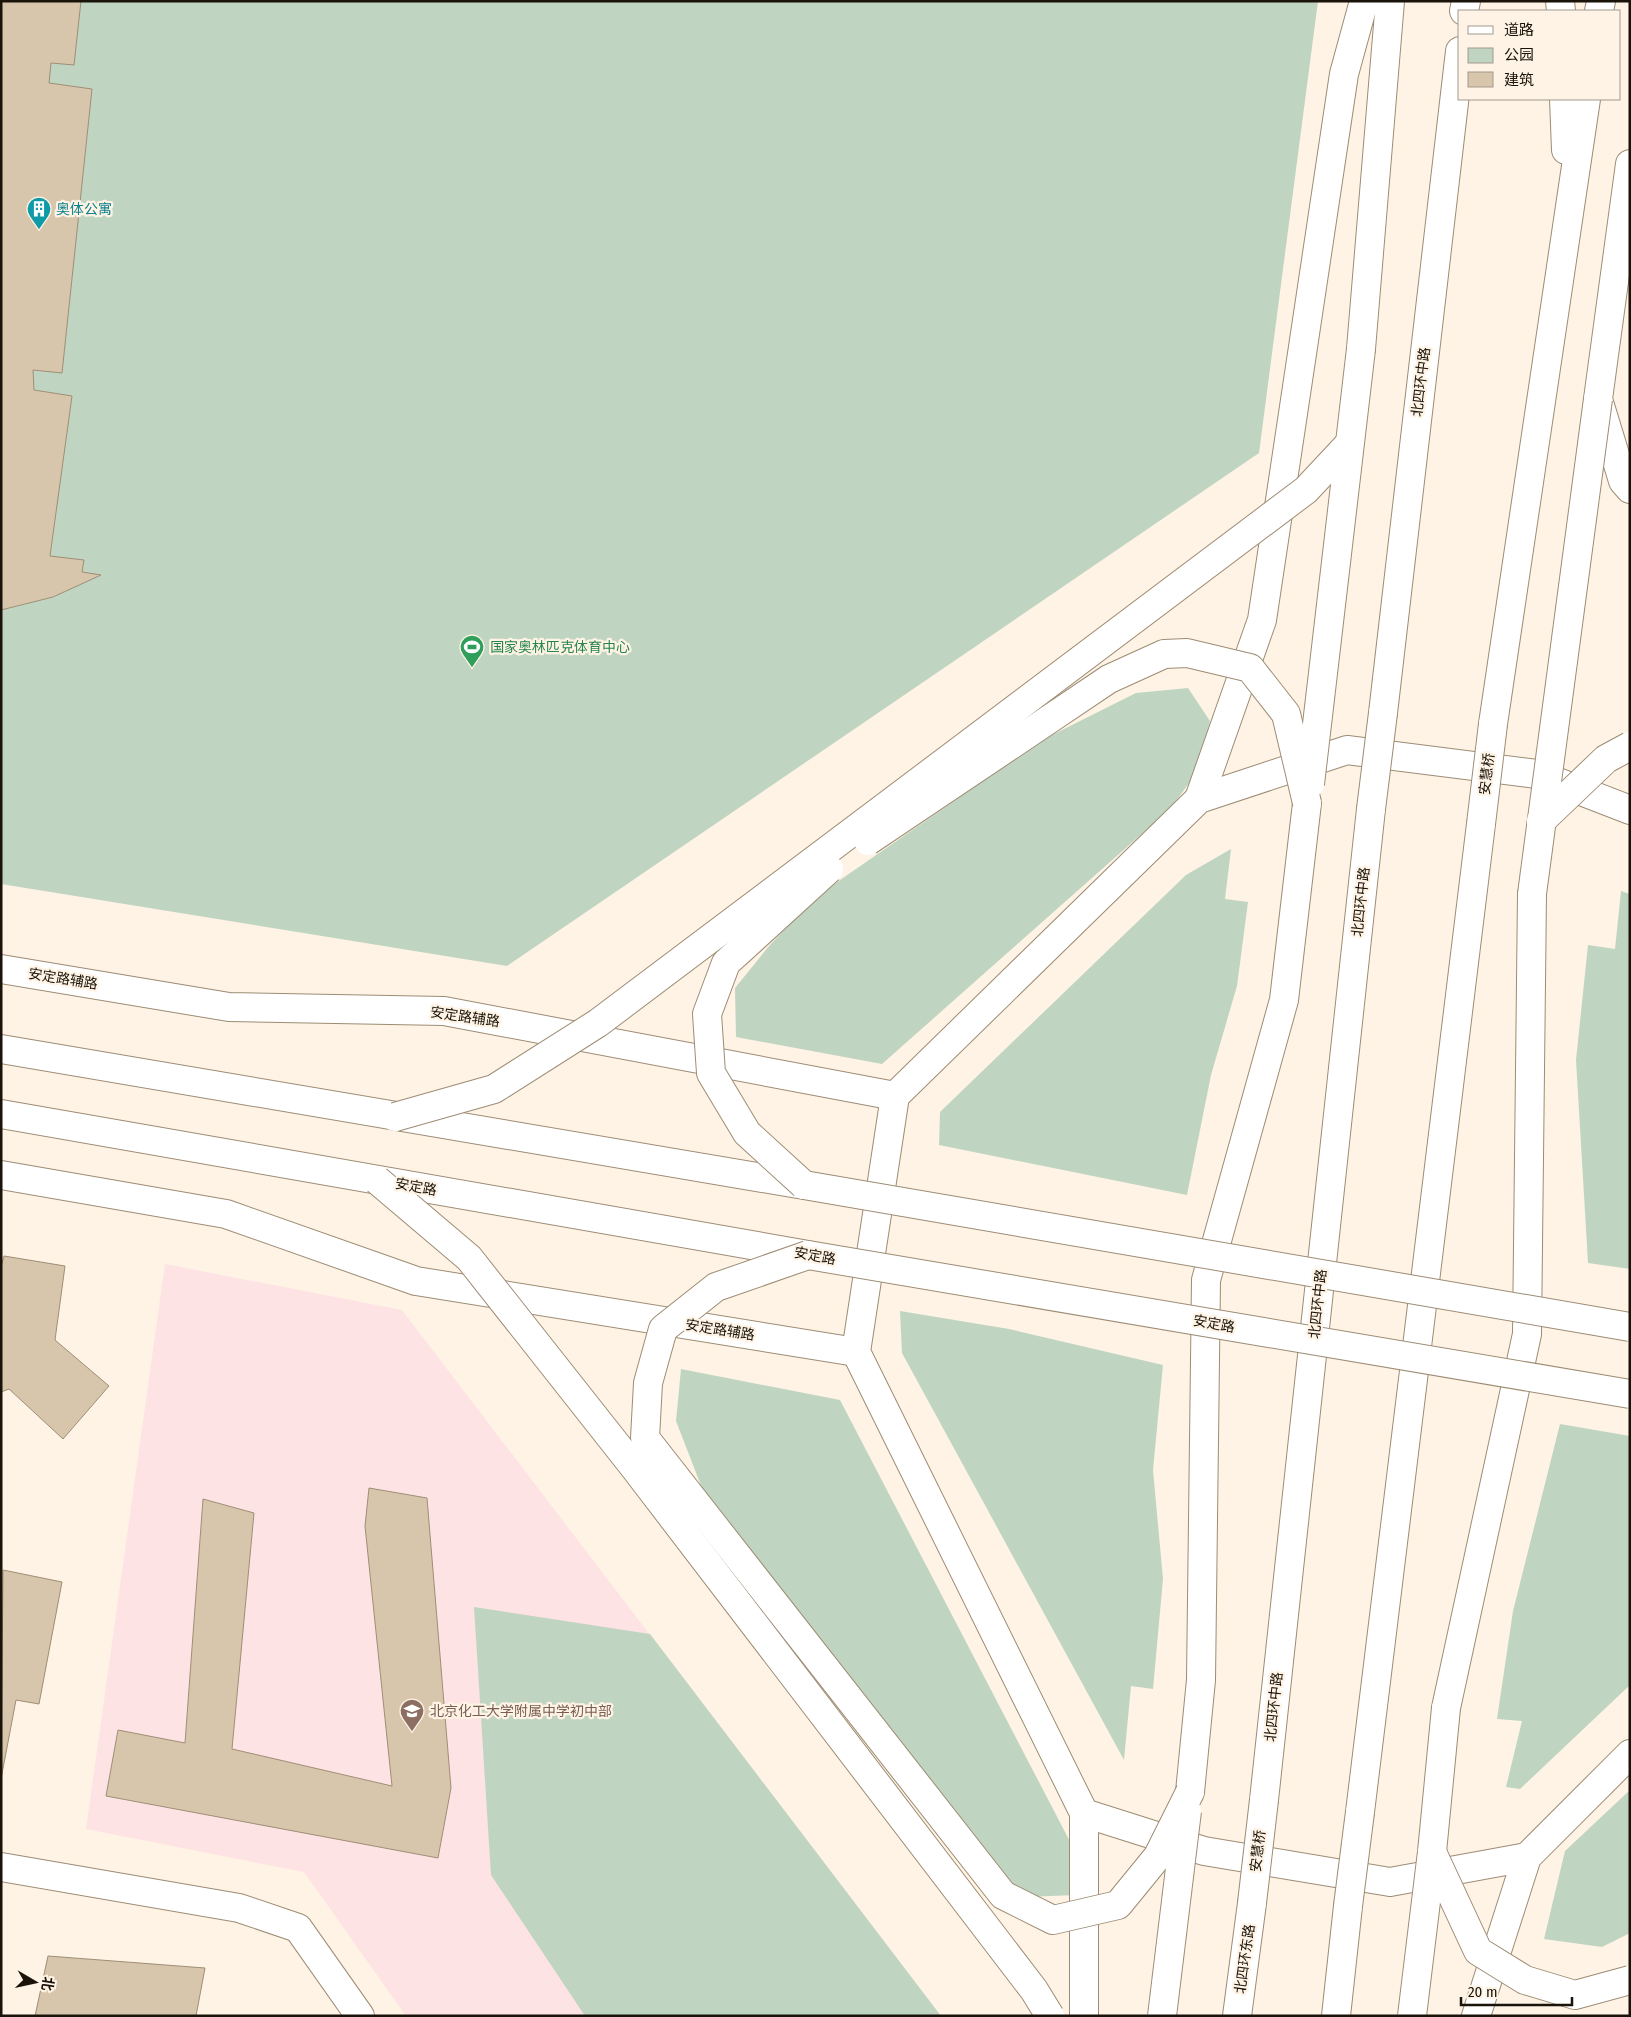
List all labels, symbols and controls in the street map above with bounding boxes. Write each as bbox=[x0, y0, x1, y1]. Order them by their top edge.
legend bbox=[1458, 10, 1621, 100]
text: 道路 bbox=[1504, 21, 1534, 39]
text: 公园 bbox=[1504, 46, 1534, 64]
text: 建筑 bbox=[1504, 71, 1534, 89]
building icon: 奥体公寓 bbox=[26, 196, 52, 230]
place label: 奥体公寓 bbox=[56, 201, 112, 218]
street label: 北四环中路 bbox=[1408, 346, 1434, 418]
sports icon: 国家奥林匹克体育中心 bbox=[459, 634, 485, 668]
place label: 国家奥林匹克体育中心 bbox=[490, 639, 630, 656]
street label: 安慧桥 bbox=[1476, 752, 1498, 796]
street label: 北四环中路 bbox=[1349, 866, 1373, 938]
street label: 安定路辅路 bbox=[27, 965, 99, 993]
street label: 安定路辅路 bbox=[429, 1004, 501, 1030]
street label: 安定路 bbox=[394, 1175, 438, 1199]
street label: 安定路 bbox=[793, 1244, 837, 1268]
street label: 北四环中路 bbox=[1306, 1268, 1330, 1340]
street label: 安定路 bbox=[1192, 1312, 1236, 1336]
street label: 安定路辅路 bbox=[684, 1316, 756, 1344]
street label: 北四环中路 bbox=[1262, 1671, 1286, 1743]
school or university icon: 北京化工大学附属中学初中部 bbox=[399, 1698, 425, 1732]
place label: 北京化工大学附属中学初中部 bbox=[430, 1703, 612, 1720]
street label: 安慧桥 bbox=[1247, 1829, 1269, 1873]
street label: 北四环东路 bbox=[1232, 1923, 1258, 1995]
north arrow bbox=[10, 1957, 60, 2007]
scale bar bbox=[1461, 1974, 1572, 2006]
text: 北 bbox=[38, 1976, 57, 1992]
text: 20 m bbox=[1468, 1983, 1498, 2001]

